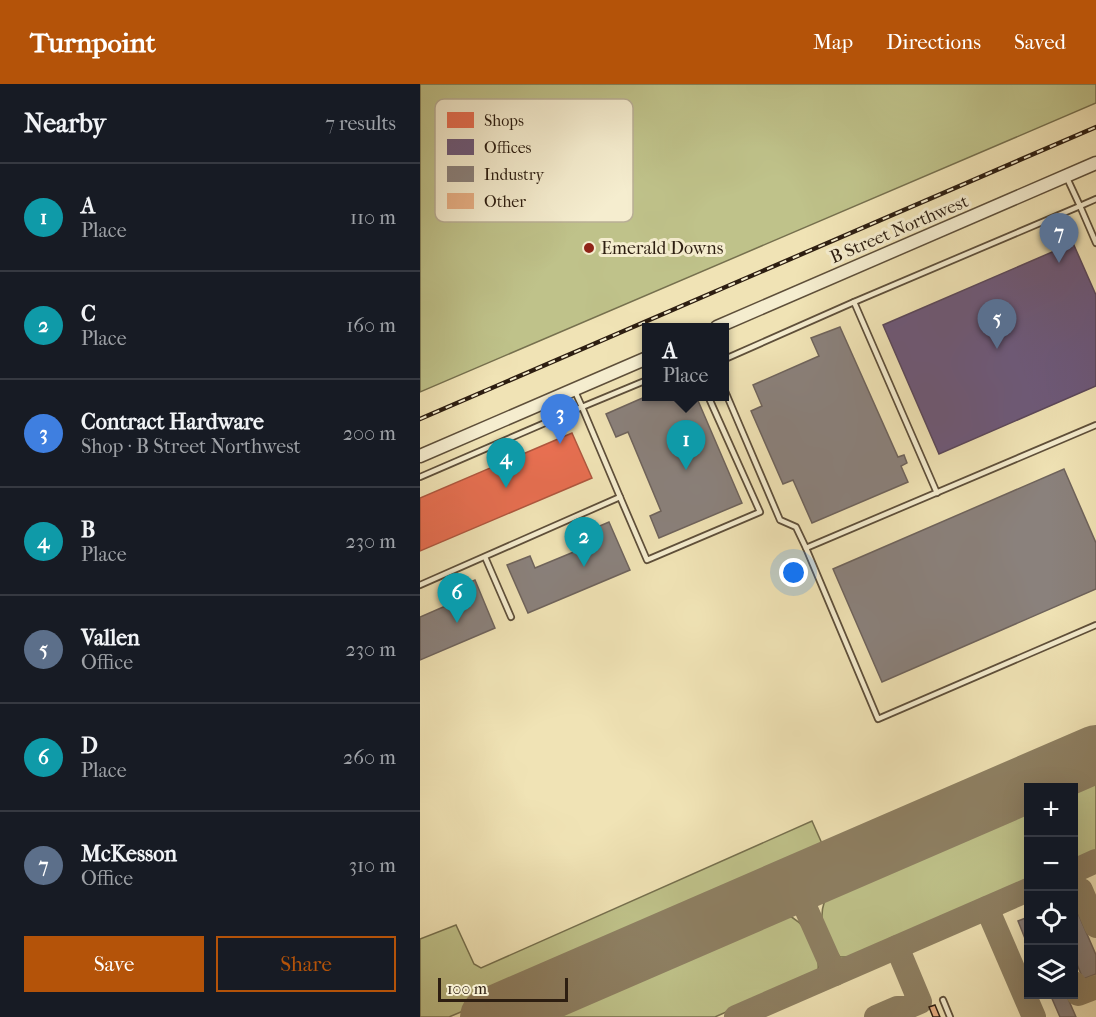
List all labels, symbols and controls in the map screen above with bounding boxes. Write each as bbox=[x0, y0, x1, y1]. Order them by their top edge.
text: Turnpoint bbox=[30, 26, 156, 59]
text: Map bbox=[813, 30, 853, 54]
text: Directions bbox=[886, 30, 981, 54]
text: Saved bbox=[1014, 30, 1066, 54]
legend bbox=[435, 99, 633, 222]
text: Nearby bbox=[24, 108, 106, 139]
text: Shops bbox=[484, 111, 524, 130]
text: 7 results bbox=[325, 112, 396, 135]
text: Offices bbox=[484, 138, 532, 157]
text: Industry bbox=[484, 165, 545, 184]
street label: B Street Northwest bbox=[827, 191, 972, 268]
text: Other bbox=[484, 192, 526, 211]
text: A bbox=[81, 193, 95, 219]
text: 1 bbox=[40, 206, 47, 229]
text: 110 m bbox=[350, 206, 396, 229]
pin: 7 bbox=[1040, 214, 1078, 263]
text: Place bbox=[81, 219, 127, 242]
place label: Emerald Downs bbox=[601, 238, 724, 259]
marker: Emerald Downs bbox=[582, 241, 596, 255]
pin: 5 bbox=[978, 300, 1016, 349]
text: C bbox=[81, 301, 96, 327]
text: 2 bbox=[38, 314, 49, 337]
text: 160 m bbox=[346, 314, 396, 337]
popup bbox=[642, 323, 729, 401]
text: Place bbox=[81, 327, 127, 350]
text: A bbox=[663, 338, 677, 364]
text: Place bbox=[663, 364, 708, 387]
pin: 3 bbox=[540, 394, 580, 444]
text: Contract Hardware bbox=[81, 409, 264, 435]
pin: 1 bbox=[666, 420, 706, 470]
text: 3 bbox=[39, 422, 48, 445]
text: 200 m bbox=[343, 422, 396, 445]
text: Shop · B Street Northwest bbox=[81, 435, 301, 458]
pin: 4 bbox=[486, 438, 526, 488]
text: B bbox=[81, 517, 95, 543]
pin: 2 bbox=[564, 518, 604, 567]
text: 4 bbox=[38, 530, 49, 553]
text: 230 m bbox=[346, 530, 396, 553]
text: Place bbox=[81, 543, 127, 566]
your location bbox=[779, 558, 808, 587]
pin: 6 bbox=[438, 574, 477, 623]
text: Vallen bbox=[81, 625, 140, 651]
text: 5 bbox=[39, 638, 48, 661]
text: 230 m bbox=[346, 638, 396, 661]
text: Office bbox=[81, 651, 133, 674]
text: D bbox=[81, 733, 98, 759]
text: 6 bbox=[38, 746, 49, 769]
text: 260 m bbox=[343, 746, 396, 769]
text: Place bbox=[81, 759, 127, 782]
map controls bbox=[1024, 783, 1078, 999]
button: + bbox=[1024, 783, 1078, 837]
button: − bbox=[1024, 837, 1078, 891]
text: McKesson bbox=[81, 841, 177, 867]
text: 7 bbox=[39, 854, 48, 877]
text: 310 m bbox=[349, 854, 396, 877]
text: Office bbox=[81, 867, 133, 890]
button: locate bbox=[1024, 891, 1078, 945]
button: Save bbox=[24, 936, 204, 992]
button: Share bbox=[216, 936, 396, 992]
button: layers bbox=[1024, 945, 1078, 999]
scale bar bbox=[438, 975, 568, 1002]
text: 100 m bbox=[447, 979, 487, 998]

